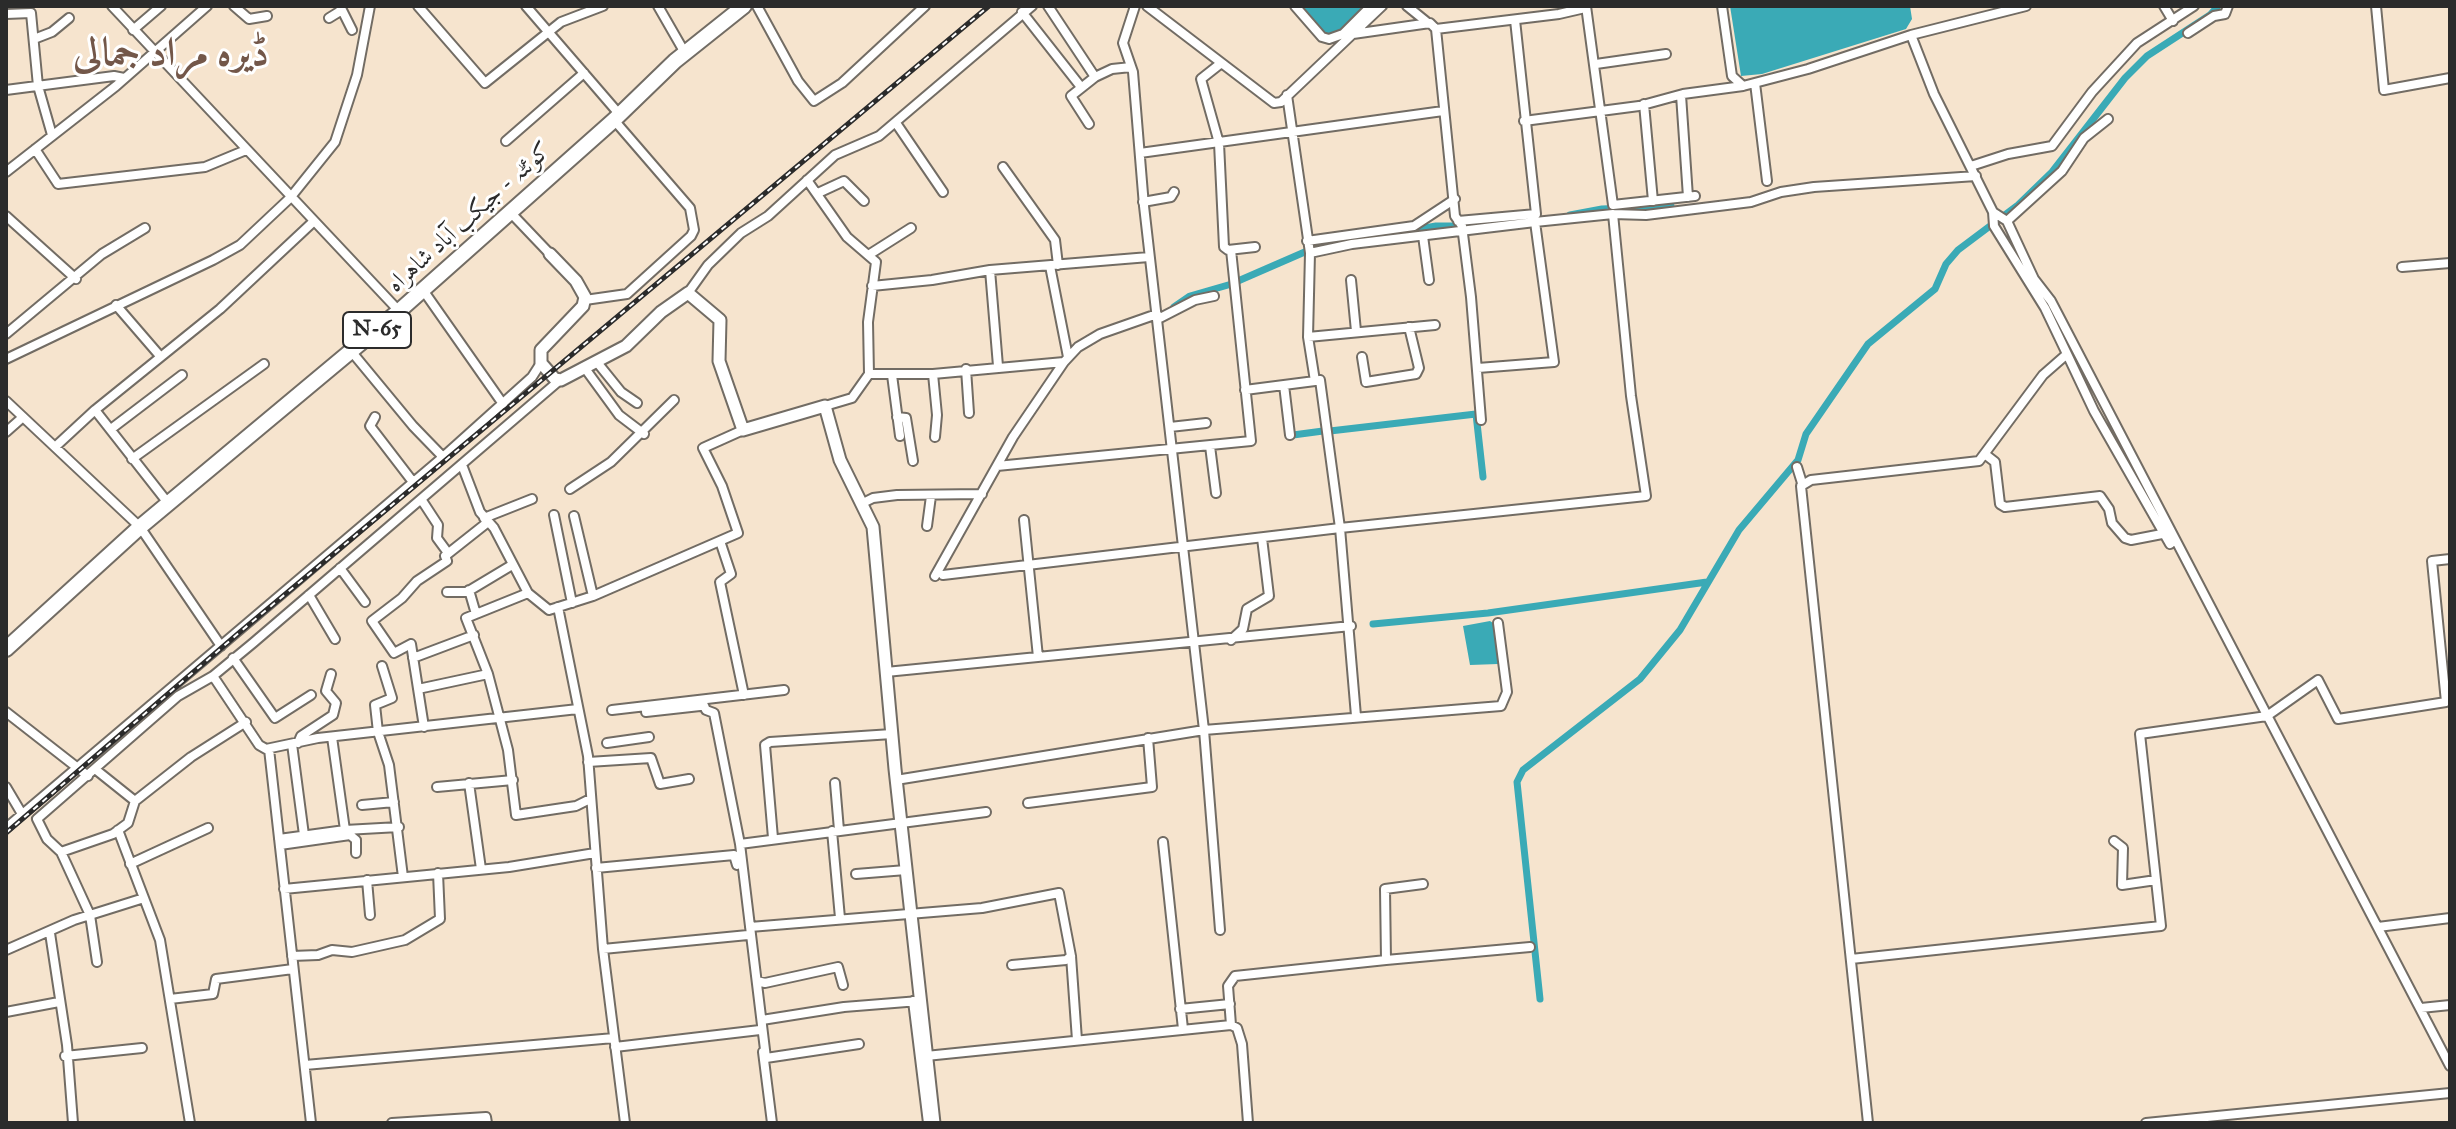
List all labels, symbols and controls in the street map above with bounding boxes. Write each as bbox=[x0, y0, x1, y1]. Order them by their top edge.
district label: ڈیرہ مراد جمالی bbox=[73, 31, 269, 79]
street label: کوئٹہ - جیکب آباد شاہراہ bbox=[382, 137, 558, 299]
road number: N-65 bbox=[343, 312, 411, 348]

